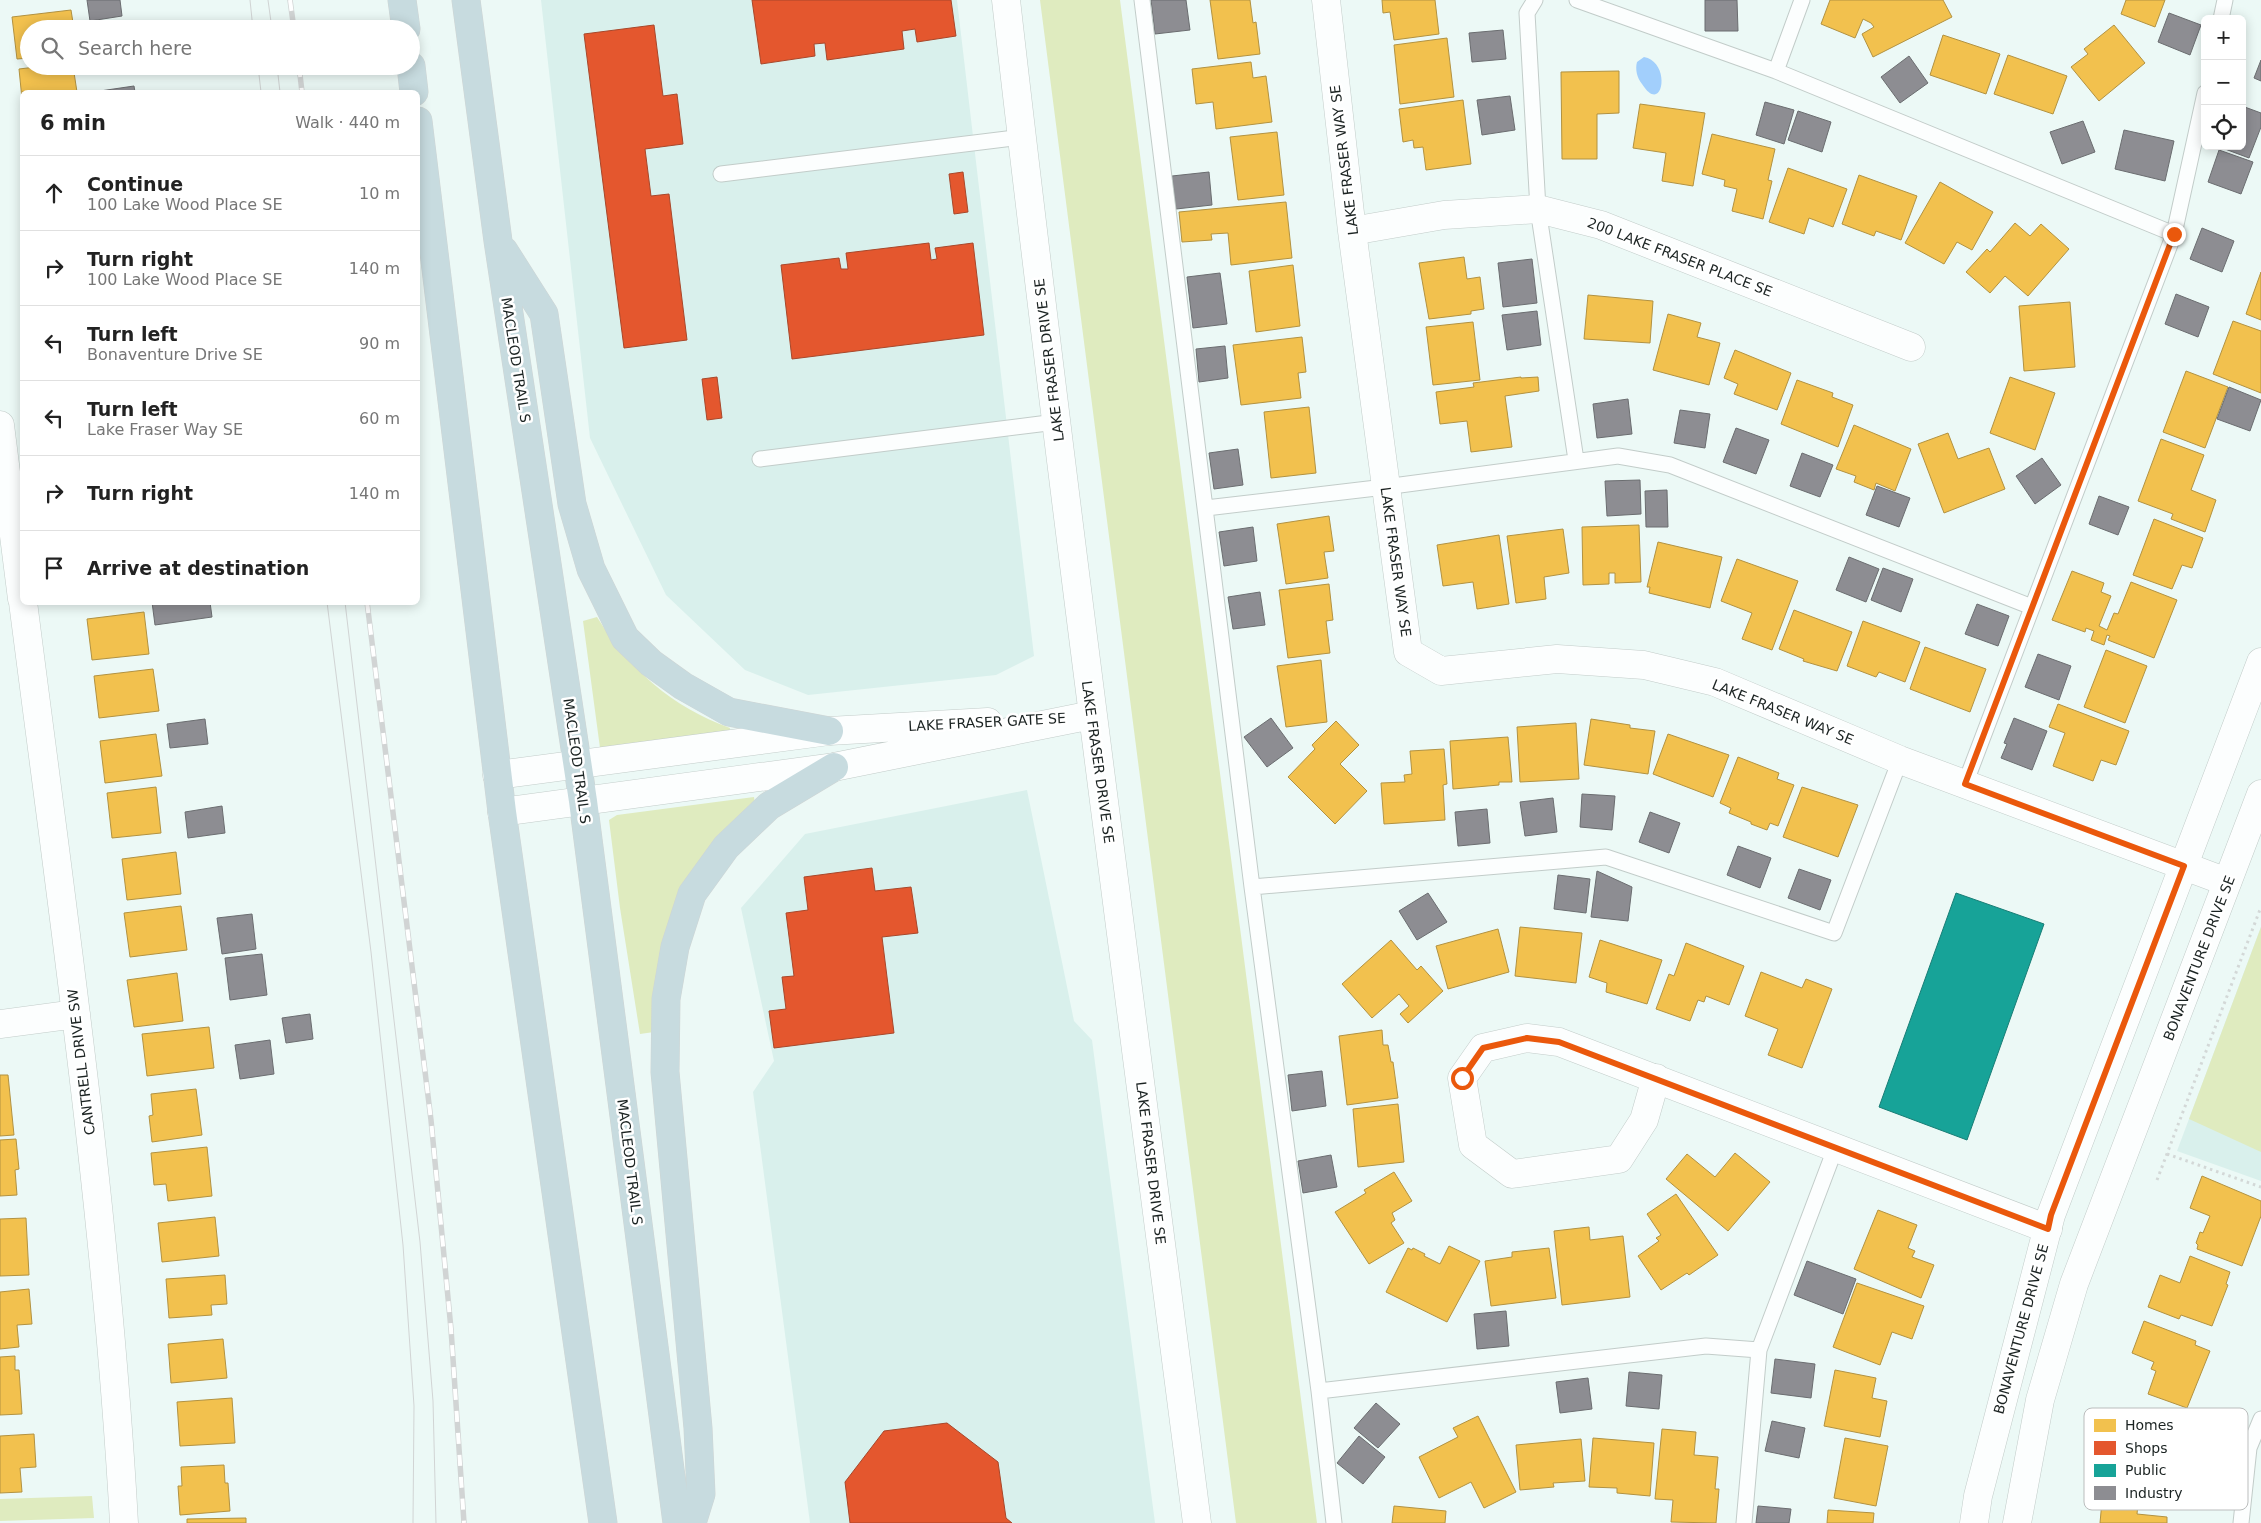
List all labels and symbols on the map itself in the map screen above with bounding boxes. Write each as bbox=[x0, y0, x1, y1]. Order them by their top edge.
street label: LAKE FRASER WAY SE bbox=[1327, 84, 1361, 236]
street label: 200 LAKE FRASER PLACE SE bbox=[1585, 214, 1775, 300]
route end bbox=[2163, 223, 2186, 246]
street label: LAKE FRASER DRIVE SE bbox=[1031, 278, 1067, 442]
street label: MACLEOD TRAIL S bbox=[498, 296, 534, 424]
street label: LAKE FRASER WAY SE bbox=[1378, 486, 1414, 638]
street label: LAKE FRASER WAY SE bbox=[1710, 676, 1856, 748]
street label: LAKE FRASER DRIVE SE bbox=[1079, 680, 1117, 844]
street label: MACLEOD TRAIL S bbox=[560, 697, 594, 825]
street label: LAKE FRASER GATE SE bbox=[908, 710, 1066, 734]
street label: BONAVENTURE DRIVE SE bbox=[2160, 873, 2238, 1043]
street label: CANTRELL DRIVE SW bbox=[64, 988, 98, 1136]
route start bbox=[1451, 1067, 1474, 1090]
street label: LAKE FRASER DRIVE SE bbox=[1133, 1081, 1169, 1245]
street label: MACLEOD TRAIL S bbox=[614, 1098, 646, 1226]
street label: BONAVENTURE DRIVE SE bbox=[1991, 1242, 2051, 1416]
legend bbox=[2084, 1408, 2248, 1510]
text: Homes bbox=[2125, 1417, 2174, 1433]
text: Shops bbox=[2125, 1440, 2168, 1456]
text: Public bbox=[2125, 1462, 2166, 1478]
text: Industry bbox=[2125, 1485, 2183, 1501]

